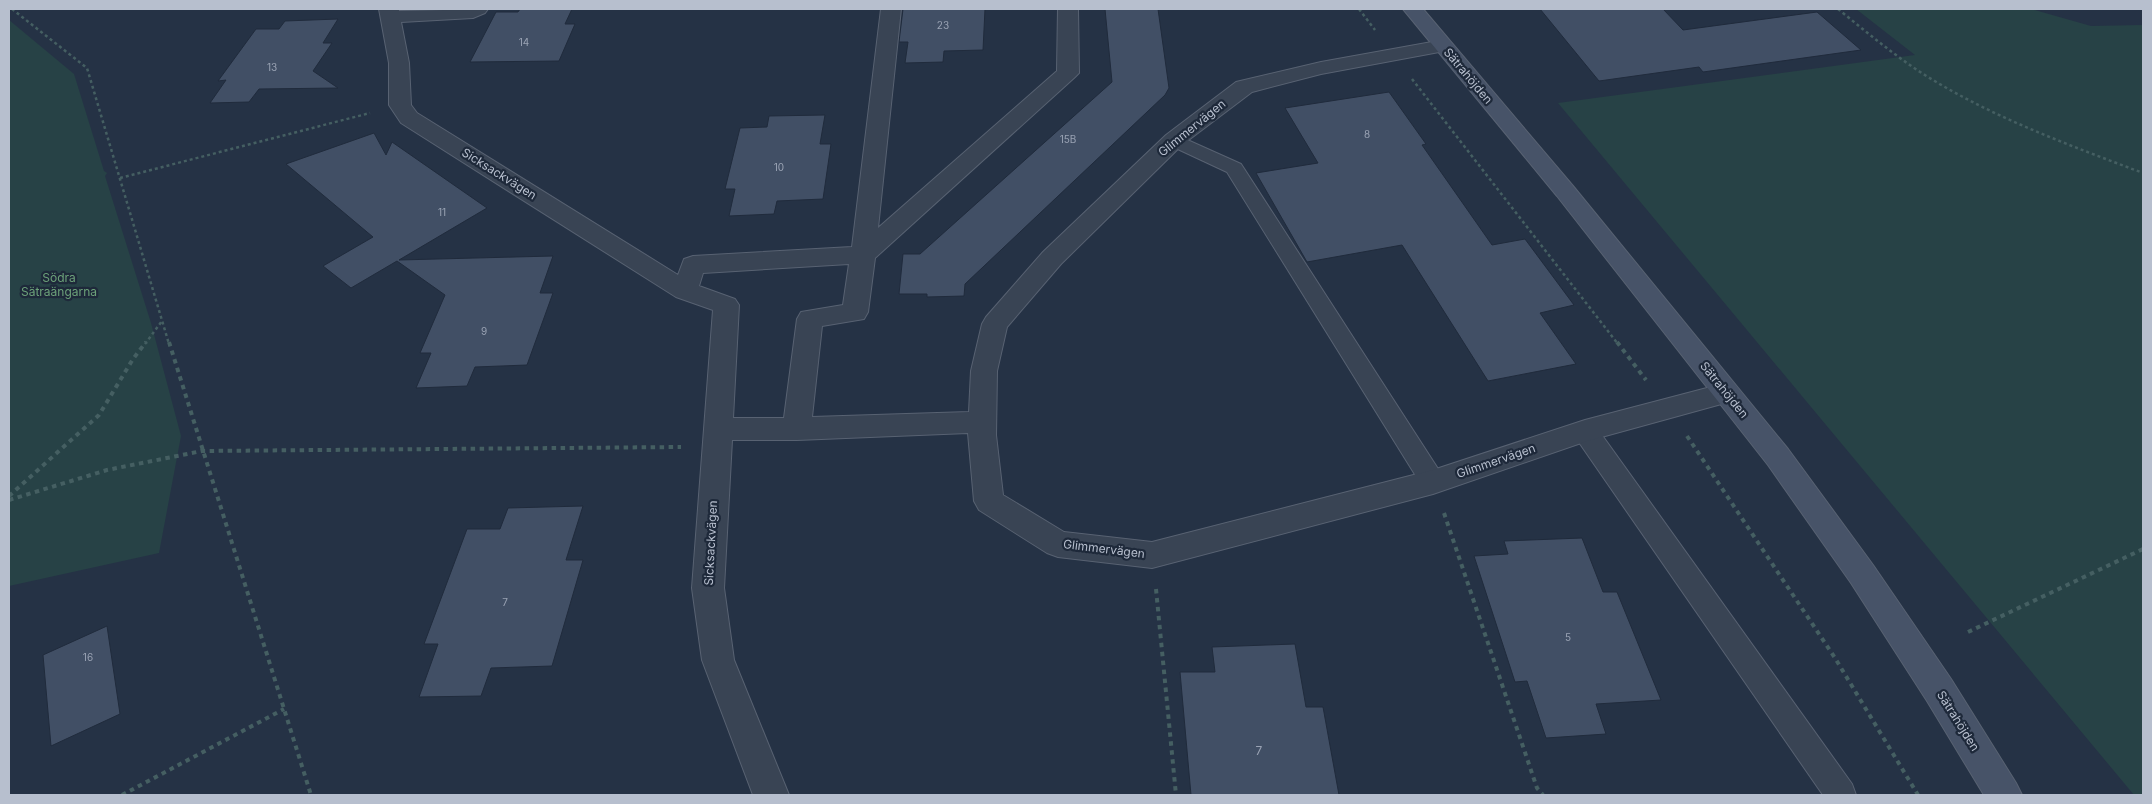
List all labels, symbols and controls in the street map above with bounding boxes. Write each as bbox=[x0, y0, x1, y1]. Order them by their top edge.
house number: 23 bbox=[937, 19, 949, 31]
house number: 14 bbox=[519, 36, 529, 48]
street label: Sätrahöjden bbox=[1441, 45, 1496, 107]
house number: 13 bbox=[267, 61, 277, 73]
street label: Glimmervägen bbox=[1155, 96, 1228, 159]
house number: 8 bbox=[1364, 128, 1370, 140]
house number: 15B bbox=[1060, 133, 1076, 145]
street label: Sicksackvägen bbox=[459, 145, 539, 203]
house number: 10 bbox=[774, 161, 784, 173]
house number: 11 bbox=[438, 206, 446, 218]
park label: Södra Sätraängarna bbox=[21, 270, 97, 299]
house number: 9 bbox=[481, 325, 487, 337]
street label: Sätrahöjden bbox=[1697, 358, 1752, 421]
street label: Glimmervägen bbox=[1454, 440, 1537, 481]
street label: Sicksackvägen bbox=[701, 500, 720, 586]
street label: Glimmervägen bbox=[1062, 536, 1146, 561]
house number: 7 bbox=[502, 596, 508, 608]
house number: 5 bbox=[1565, 631, 1571, 643]
house number: 16 bbox=[83, 651, 93, 663]
street label: Sätrahöjden bbox=[1934, 688, 1983, 754]
house number: 7 bbox=[1256, 743, 1263, 758]

